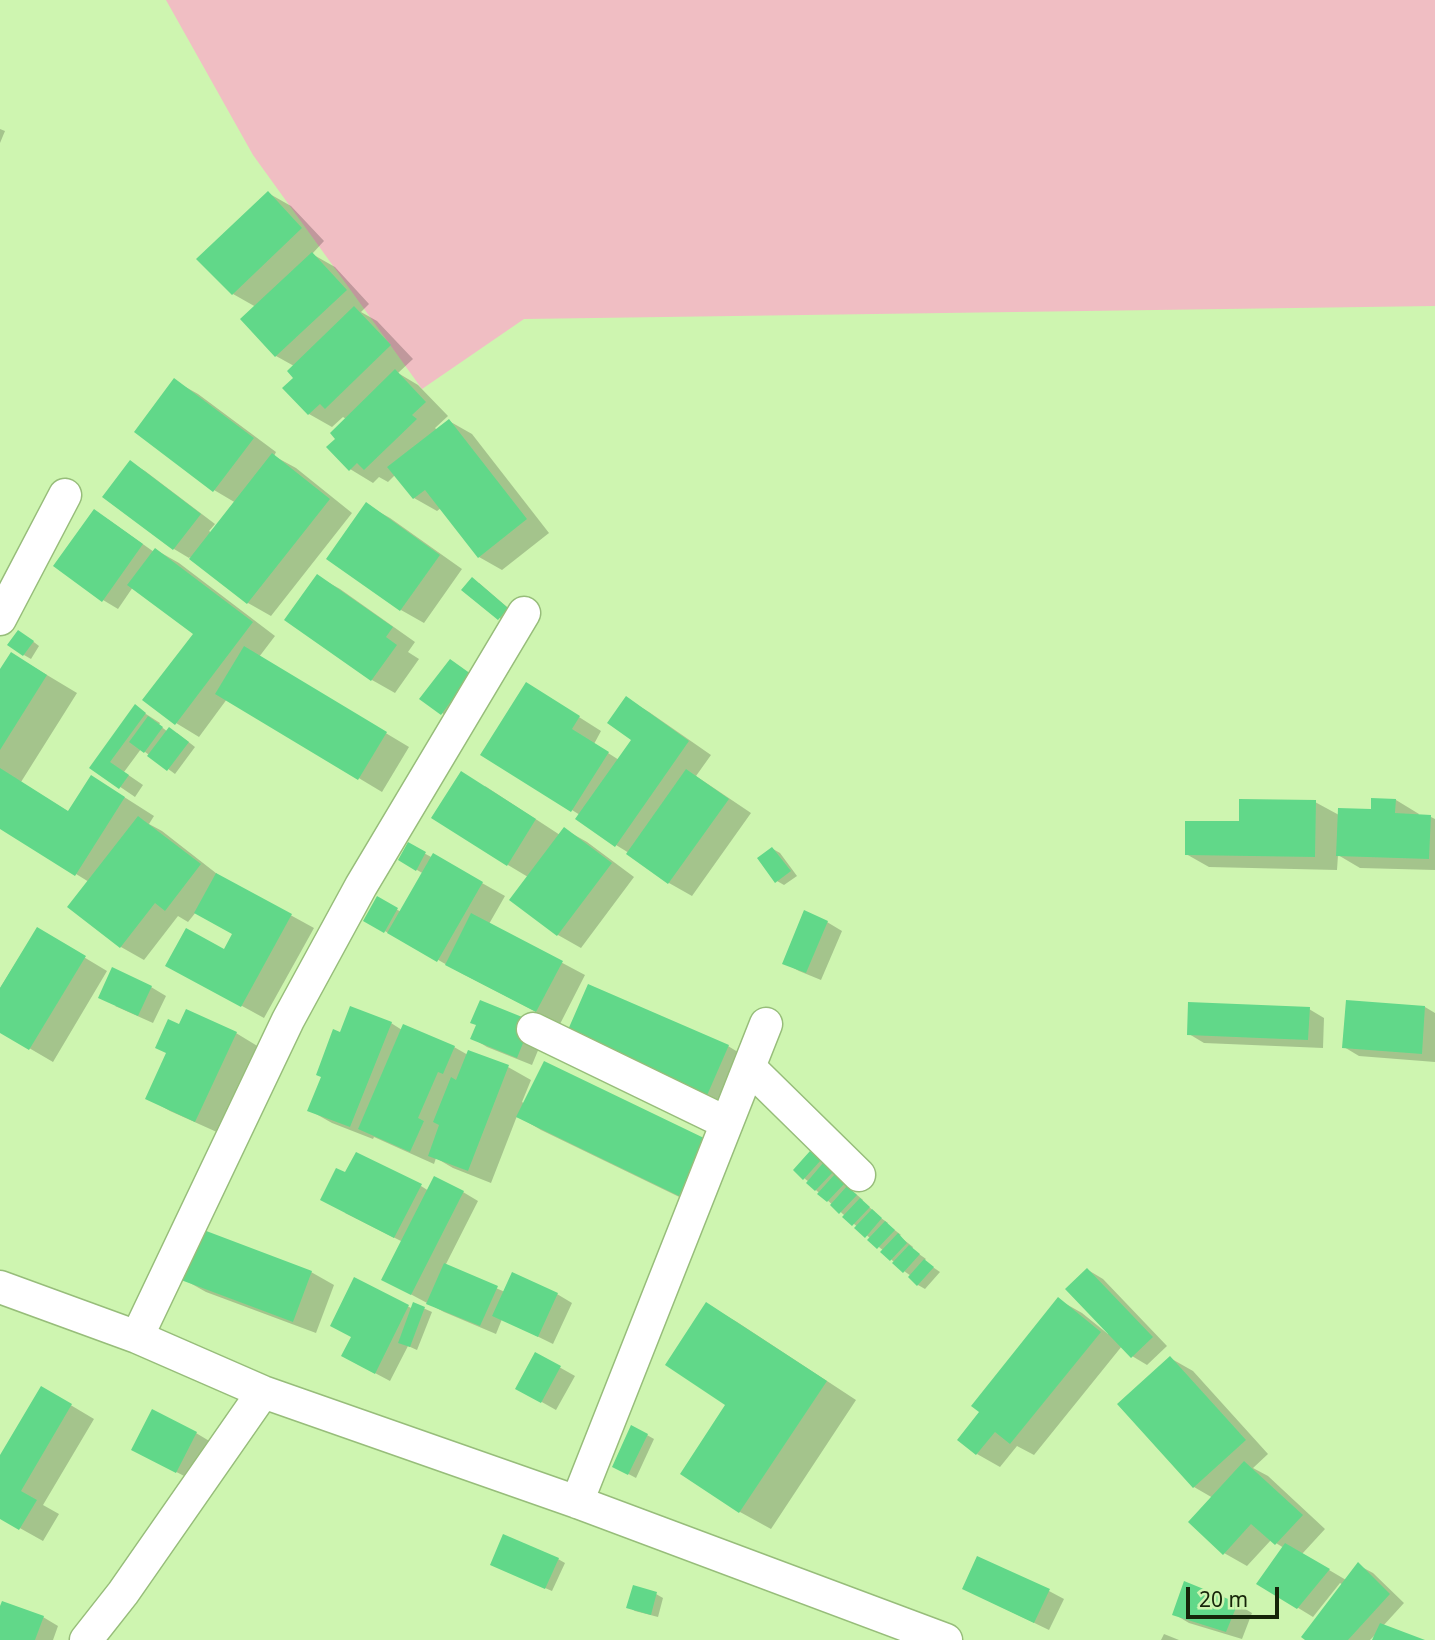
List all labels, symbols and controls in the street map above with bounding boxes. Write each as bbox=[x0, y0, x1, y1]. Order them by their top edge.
scale bar bbox=[1190, 1574, 1283, 1618]
text: 20 m bbox=[1199, 1585, 1248, 1613]

